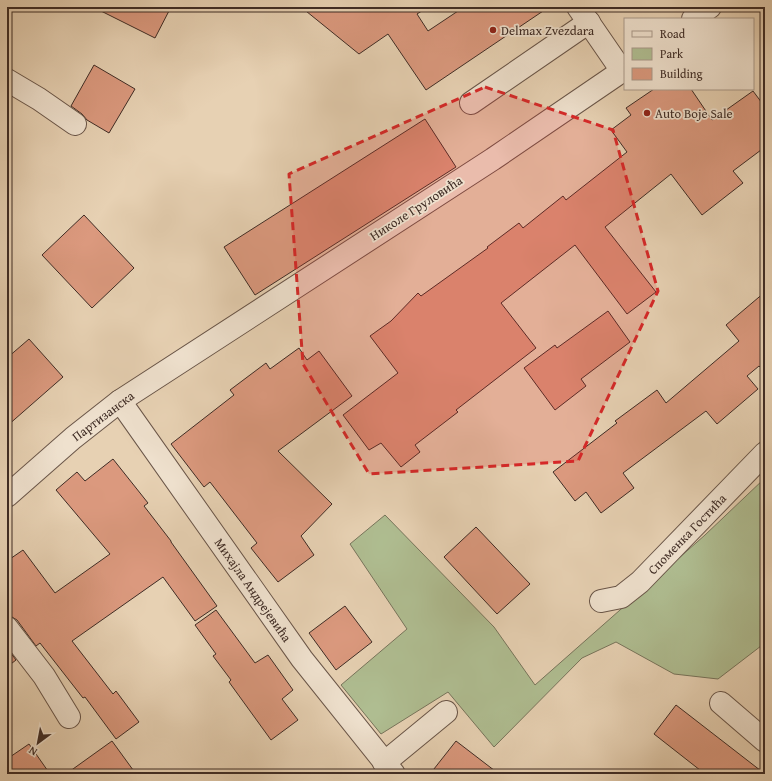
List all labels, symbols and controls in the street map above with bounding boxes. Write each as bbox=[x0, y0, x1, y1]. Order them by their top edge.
legend bbox=[624, 18, 754, 90]
place label: Delmax Zvezdara bbox=[501, 21, 595, 40]
marker: Delmax Zvezdara bbox=[488, 25, 498, 35]
text: Road bbox=[660, 25, 686, 42]
text: Park bbox=[660, 45, 684, 62]
text: Building bbox=[660, 65, 703, 82]
place label: Auto Boje Sale bbox=[655, 104, 733, 123]
marker: Auto Boje Sale bbox=[642, 108, 652, 118]
street label: Николе Груловића bbox=[366, 170, 467, 245]
street label: Партизанска bbox=[68, 386, 139, 446]
street label: Споменка Гостића bbox=[643, 489, 731, 579]
street label: Михајла Андрејевића bbox=[210, 534, 297, 647]
north arrow bbox=[18, 723, 58, 763]
text: N bbox=[25, 742, 40, 760]

